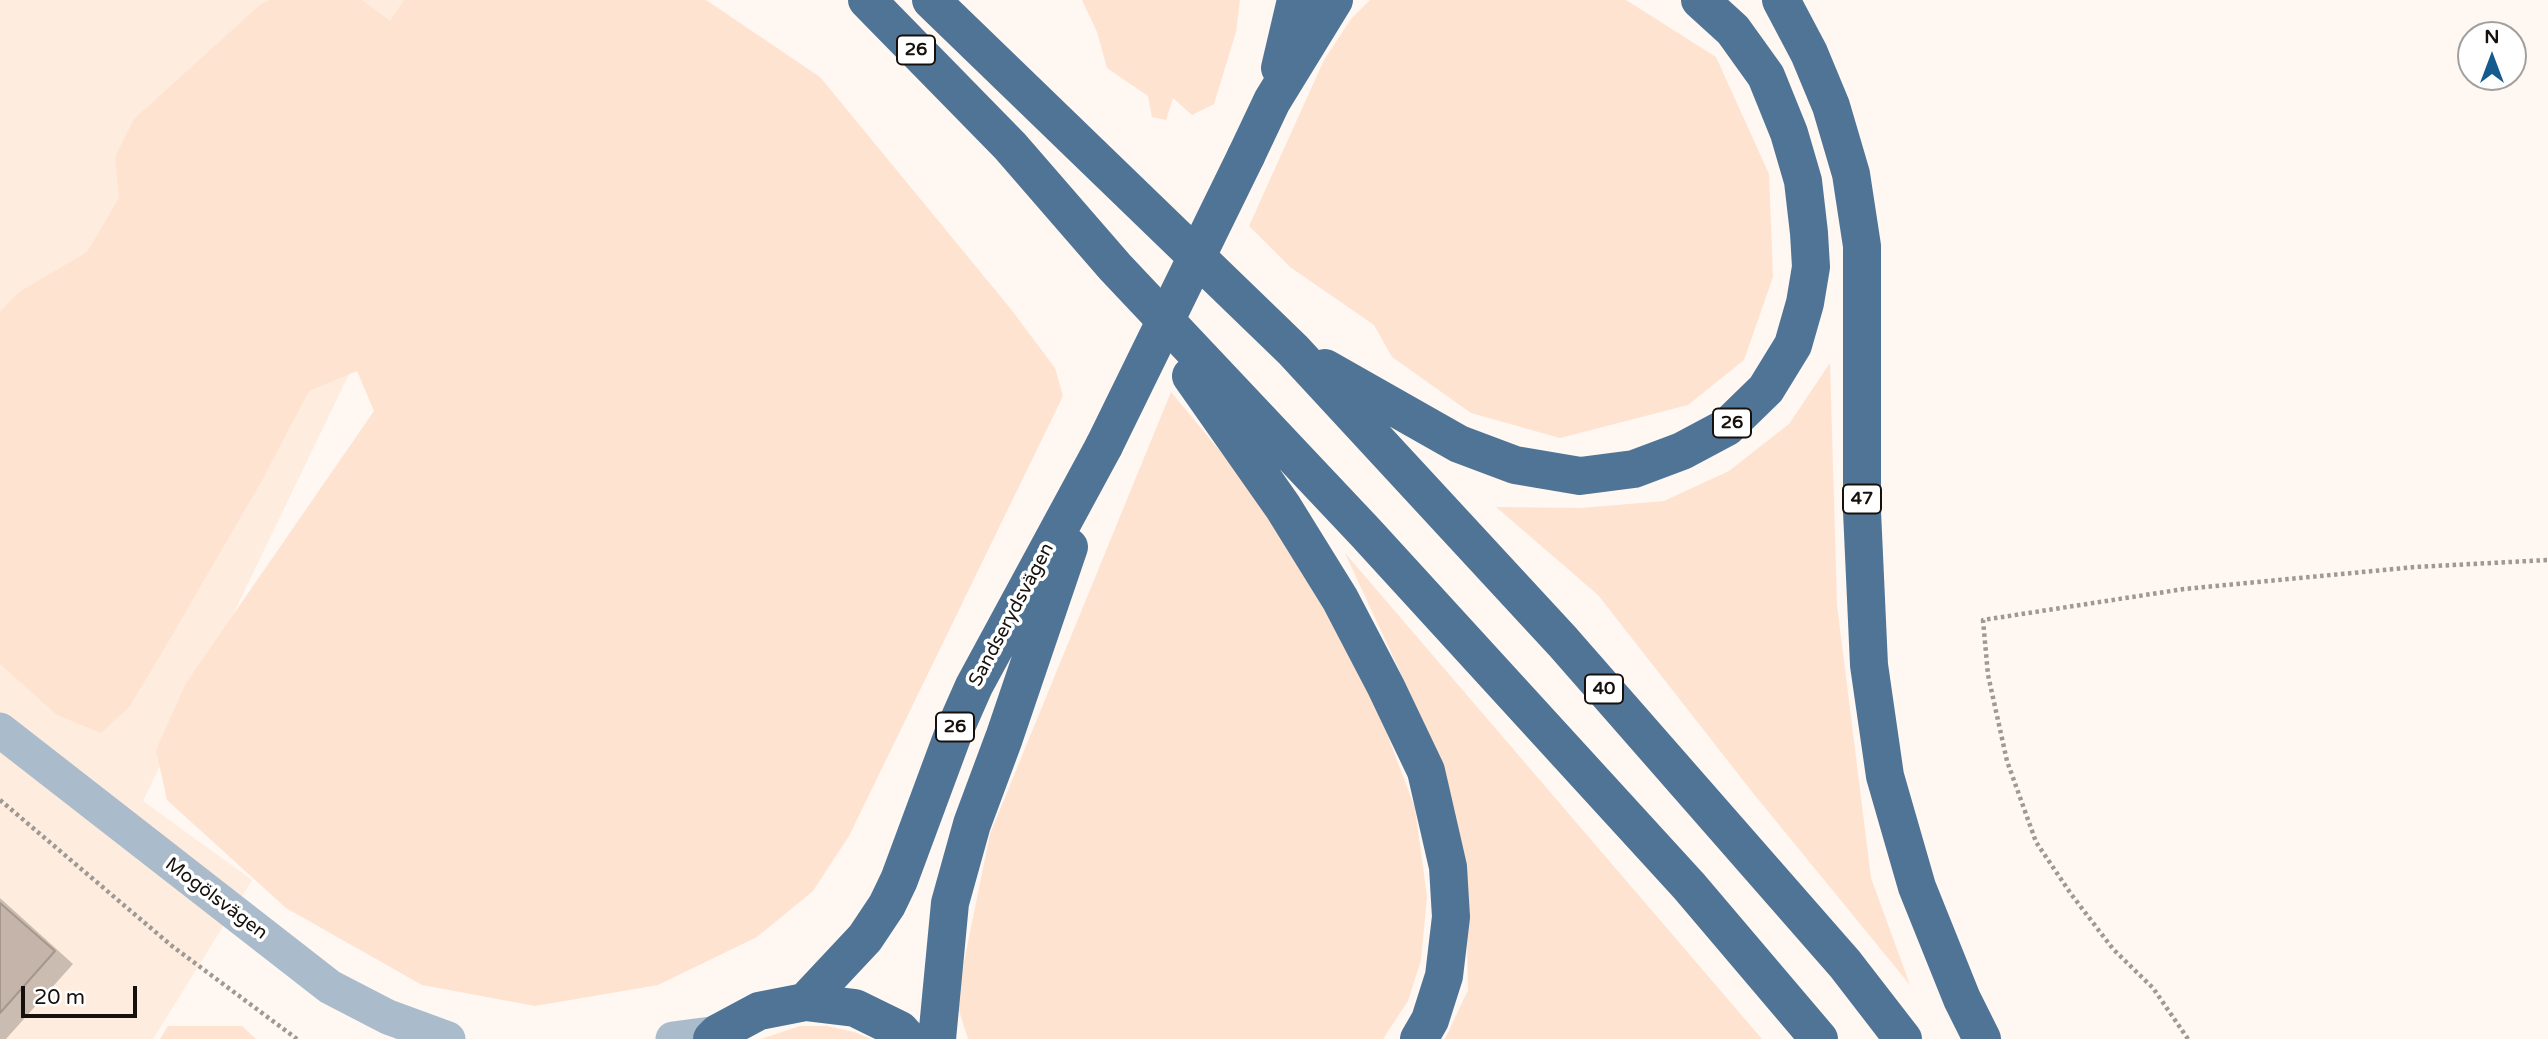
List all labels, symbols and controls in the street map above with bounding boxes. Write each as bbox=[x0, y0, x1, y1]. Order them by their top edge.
north arrow bbox=[2457, 21, 2527, 91]
text: N bbox=[2484, 26, 2500, 48]
road number: 26 bbox=[897, 36, 935, 64]
road number: 26 bbox=[1713, 408, 1751, 438]
road number: 47 bbox=[1843, 485, 1881, 514]
street label: Sandserydsvägen bbox=[965, 539, 1059, 691]
road number: 40 bbox=[1585, 674, 1623, 704]
road number: 26 bbox=[936, 712, 974, 742]
street label: Mogölsvägen bbox=[160, 853, 272, 945]
scale bar bbox=[24, 972, 140, 1016]
text: 20 m bbox=[34, 985, 85, 1010]

